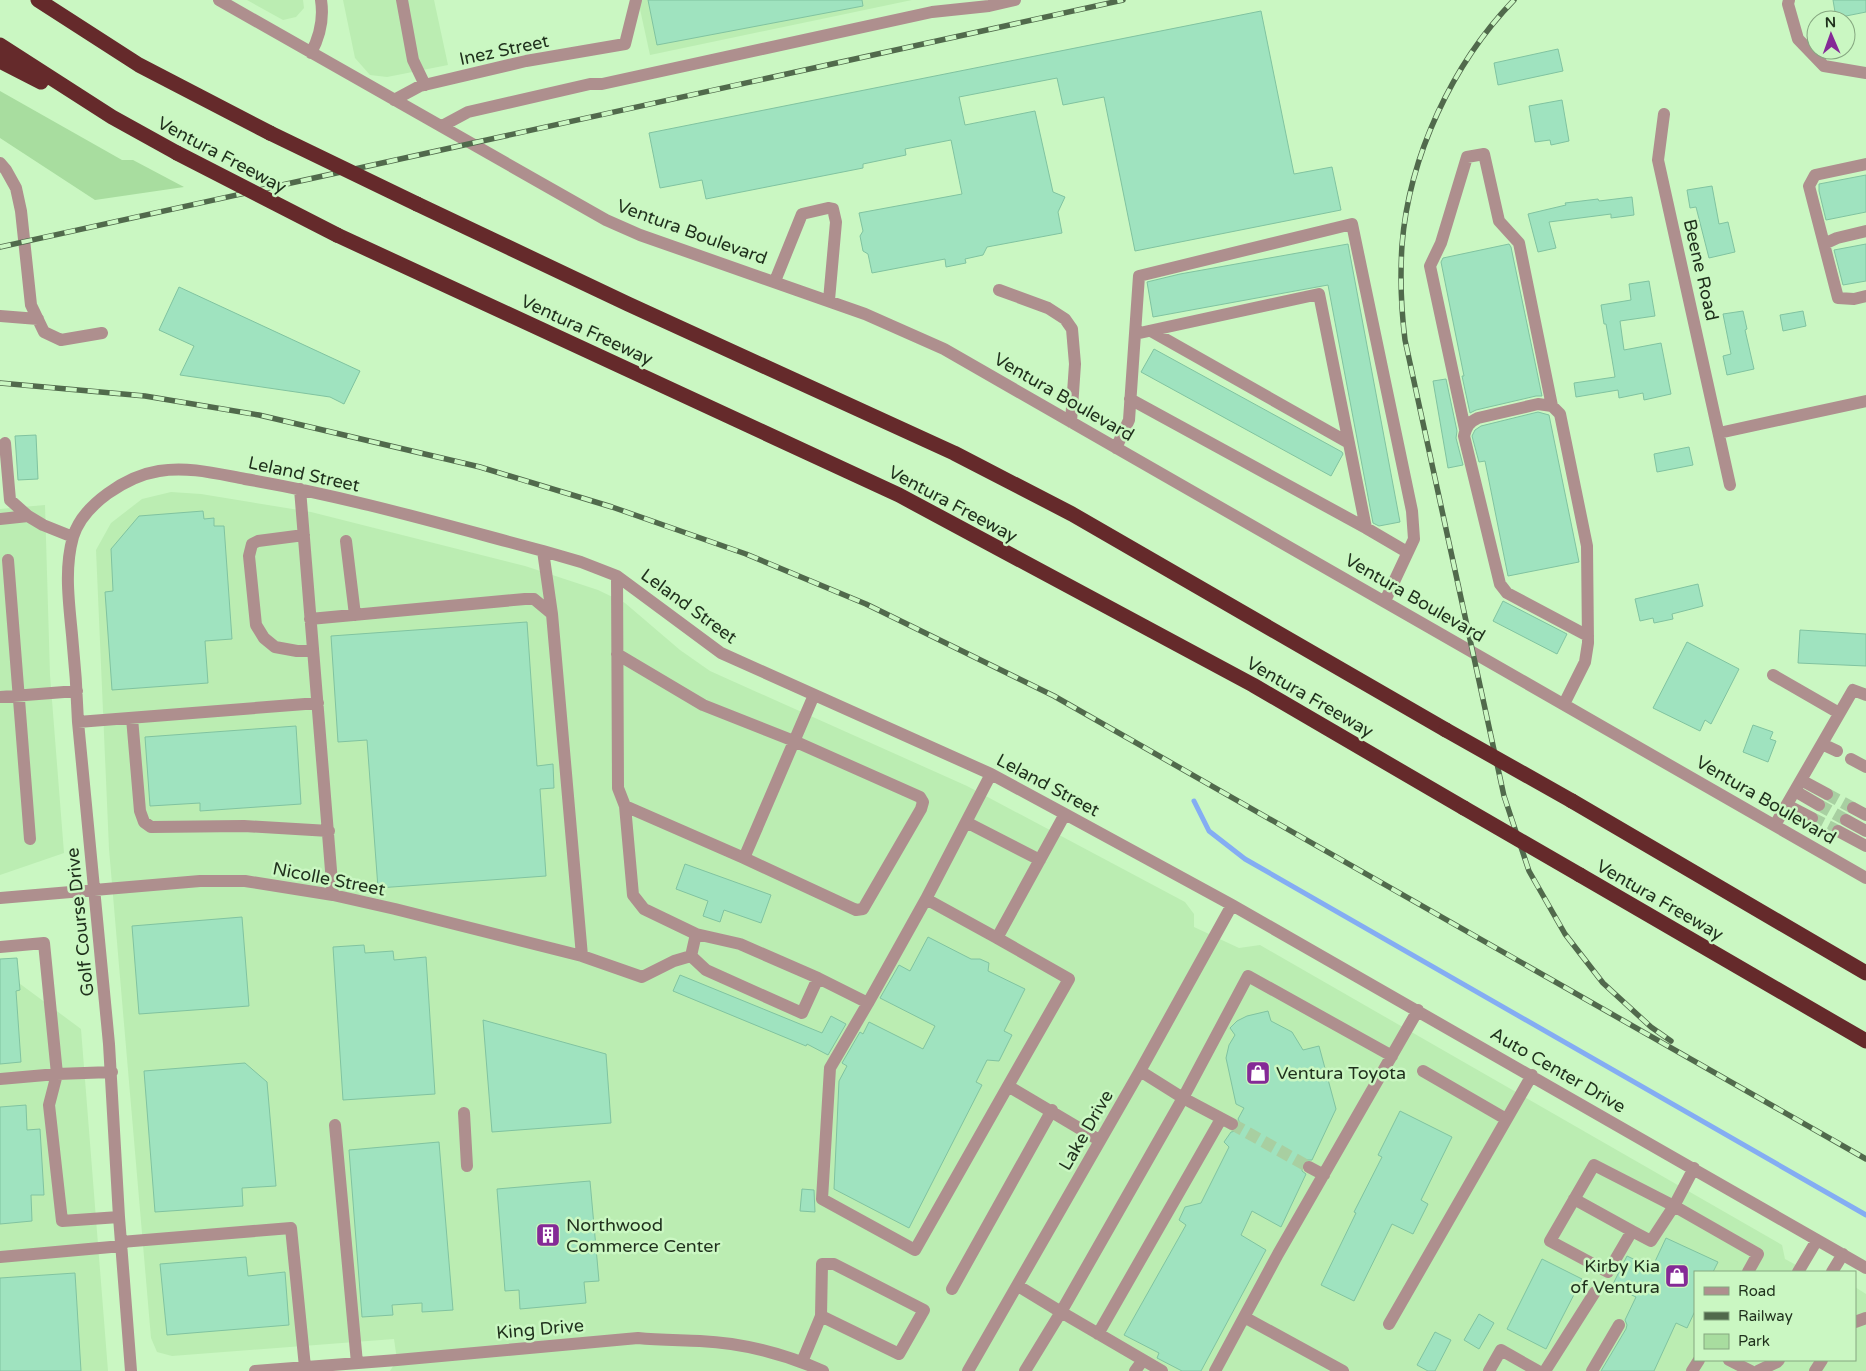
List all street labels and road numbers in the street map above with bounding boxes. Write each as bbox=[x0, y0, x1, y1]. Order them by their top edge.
street label: Inez Street bbox=[457, 30, 551, 70]
street label: Ventura Freeway bbox=[154, 112, 291, 198]
street label: Ventura Boulevard bbox=[614, 195, 770, 269]
street label: Beene Road bbox=[1679, 217, 1723, 323]
street label: Ventura Freeway bbox=[518, 290, 657, 370]
street label: Ventura Boulevard bbox=[990, 348, 1138, 446]
street label: Leland Street bbox=[246, 451, 362, 497]
street label: Ventura Freeway bbox=[885, 461, 1022, 547]
street label: Ventura Boulevard bbox=[1341, 549, 1489, 647]
street label: Leland Street bbox=[637, 564, 742, 648]
street label: Ventura Freeway bbox=[1243, 652, 1378, 742]
street label: Leland Street bbox=[993, 749, 1103, 821]
street label: Ventura Boulevard bbox=[1692, 751, 1840, 849]
street label: Golf Course Drive bbox=[61, 847, 99, 997]
street label: Ventura Freeway bbox=[1593, 855, 1728, 945]
street label: Nicolle Street bbox=[271, 857, 387, 901]
street label: Auto Center Drive bbox=[1486, 1022, 1630, 1118]
street label: Lake Drive bbox=[1054, 1086, 1118, 1174]
street label: King Drive bbox=[495, 1314, 585, 1344]

